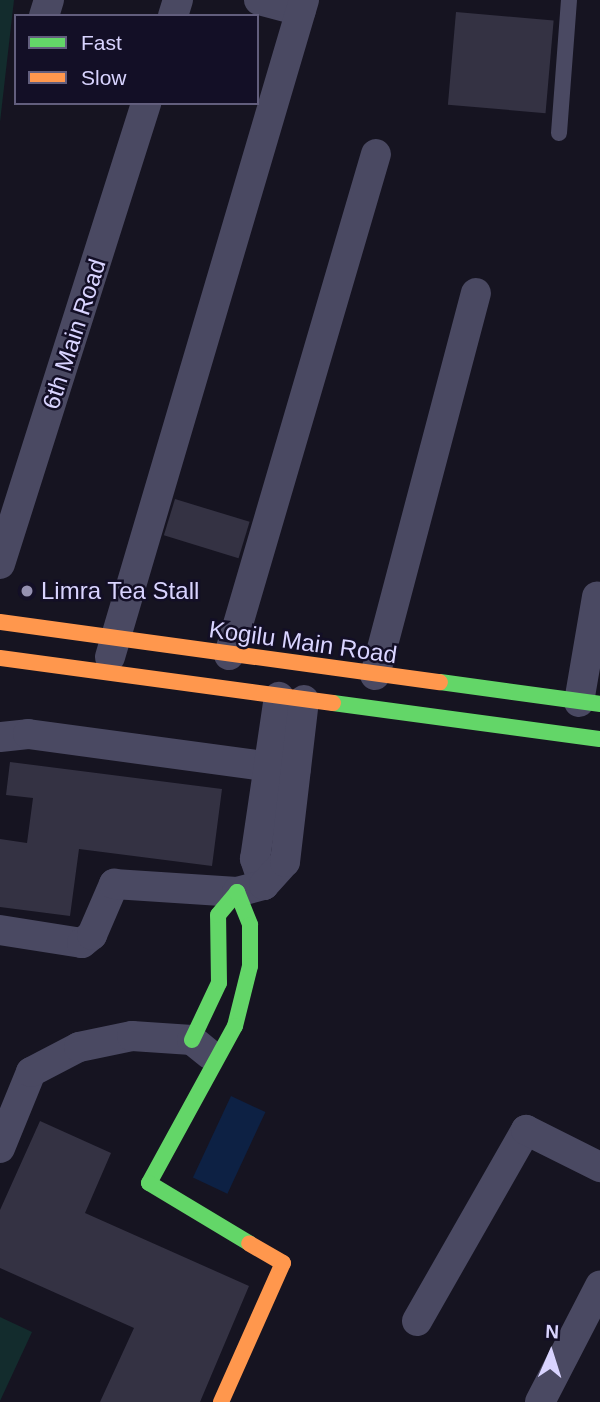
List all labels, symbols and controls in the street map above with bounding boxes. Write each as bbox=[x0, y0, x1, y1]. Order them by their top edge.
legend bbox=[14, 14, 259, 105]
text: Fast bbox=[81, 31, 122, 54]
text: Slow bbox=[81, 66, 127, 89]
street label: 6th Main Road bbox=[36, 255, 112, 413]
place label: Limra Tea Stall bbox=[41, 577, 200, 605]
marker: Limra Tea Stall bbox=[19, 583, 35, 599]
street label: Kogilu Main Road bbox=[207, 615, 399, 669]
north arrow bbox=[516, 1318, 586, 1388]
text: N bbox=[545, 1321, 560, 1342]

